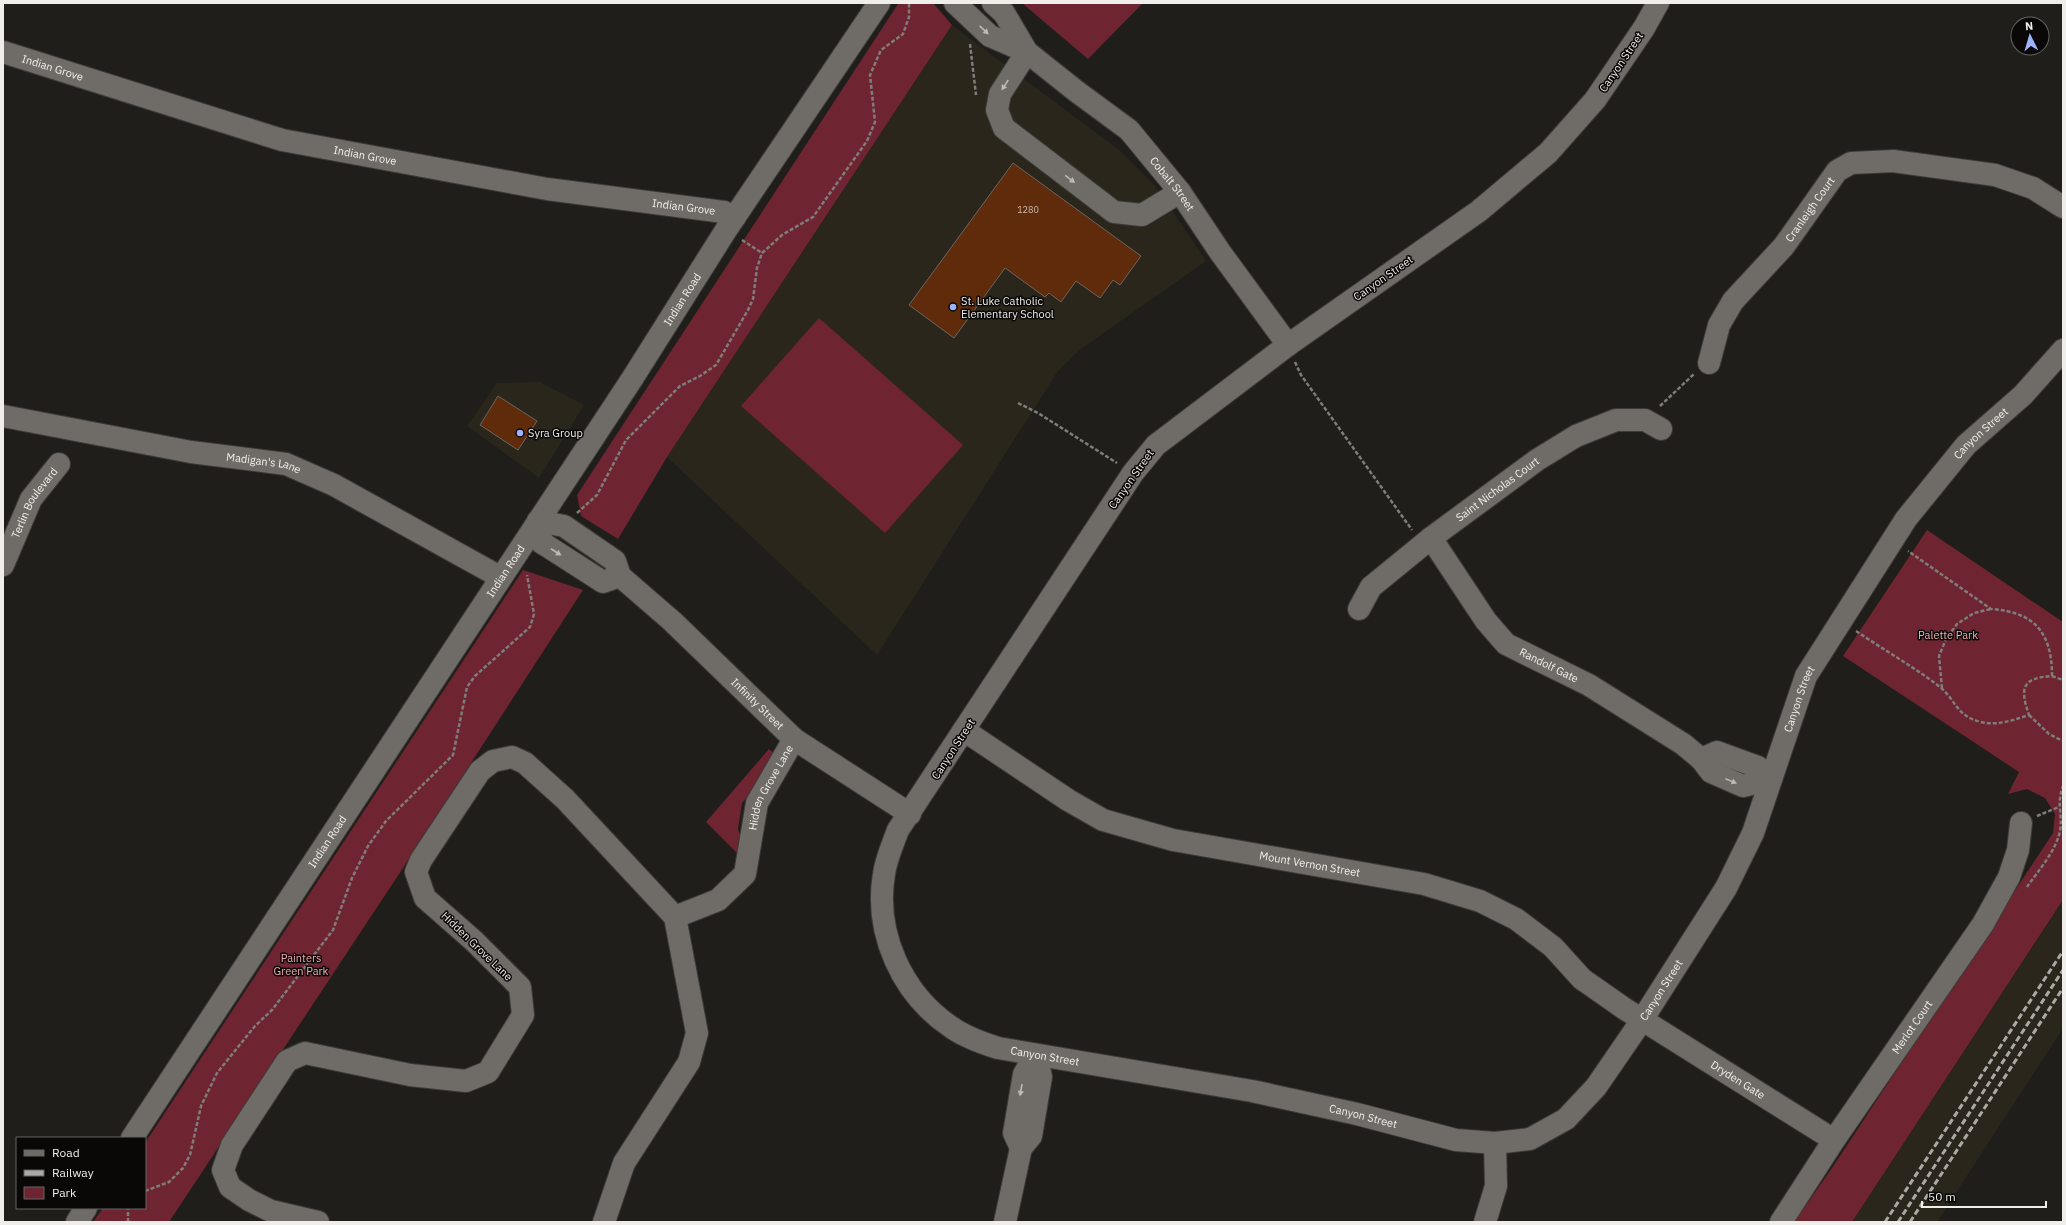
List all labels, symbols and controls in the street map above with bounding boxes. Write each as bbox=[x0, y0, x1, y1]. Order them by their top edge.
north arrow bbox=[2010, 16, 2050, 56]
text: N bbox=[2025, 19, 2034, 33]
one-way arrow bbox=[979, 25, 989, 35]
street label: Canyon Street bbox=[1596, 29, 1646, 95]
street label: Indian Grove bbox=[20, 51, 85, 84]
one-way arrow bbox=[1002, 79, 1009, 91]
street label: Indian Grove bbox=[332, 143, 398, 168]
street label: Cobalt Street bbox=[1147, 154, 1198, 214]
one-way arrow bbox=[1065, 174, 1076, 183]
street label: Cranleigh Court bbox=[1782, 174, 1838, 245]
street label: Indian Grove bbox=[651, 196, 716, 218]
house number: 1280 bbox=[1017, 204, 1039, 215]
street label: Canyon Street bbox=[1351, 252, 1416, 304]
street label: Indian Road bbox=[660, 270, 704, 328]
place label: St. Luke Catholic Elementary School bbox=[961, 294, 1054, 321]
marker: St. Luke Catholic Elementary School bbox=[948, 302, 958, 312]
street label: Canyon Street bbox=[1950, 404, 2011, 462]
place label: Syra Group bbox=[528, 426, 583, 440]
marker: Syra Group bbox=[515, 428, 525, 438]
street label: Canyon Street bbox=[1105, 446, 1157, 511]
street label: Madigan's Lane bbox=[225, 450, 303, 477]
street label: Saint Nicholas Court bbox=[1453, 454, 1542, 524]
street label: Terlin Boulevard bbox=[8, 465, 61, 540]
street label: Indian Road bbox=[483, 542, 528, 600]
one-way arrow bbox=[551, 548, 562, 556]
park label: Palette Park bbox=[1918, 628, 1978, 642]
street label: Randolf Gate bbox=[1517, 645, 1581, 686]
street label: Canyon Street bbox=[1781, 663, 1818, 734]
street label: Infinity Street bbox=[728, 675, 787, 733]
street label: Canyon Street bbox=[928, 716, 978, 782]
street label: Hidden Grove Lane bbox=[746, 742, 796, 831]
one-way arrow bbox=[1726, 778, 1738, 784]
street label: Indian Road bbox=[305, 813, 350, 870]
street label: Mount Vernon Street bbox=[1258, 848, 1361, 880]
street label: Hidden Grove Lane bbox=[439, 908, 515, 984]
park label: Painters Green Park bbox=[274, 951, 329, 978]
street label: Canyon Street bbox=[1636, 957, 1686, 1023]
street label: Merlot Court bbox=[1889, 997, 1935, 1056]
street label: Canyon Street bbox=[1009, 1043, 1081, 1069]
street label: Dryden Gate bbox=[1708, 1057, 1768, 1102]
one-way arrow bbox=[1018, 1084, 1024, 1096]
street label: Canyon Street bbox=[1328, 1101, 1399, 1131]
legend bbox=[16, 1137, 146, 1209]
text: Road bbox=[52, 1145, 80, 1160]
text: Railway bbox=[52, 1165, 94, 1180]
scale bar bbox=[1922, 1183, 2046, 1209]
text: Park bbox=[52, 1185, 77, 1200]
text: 50 m bbox=[1928, 1189, 1956, 1204]

